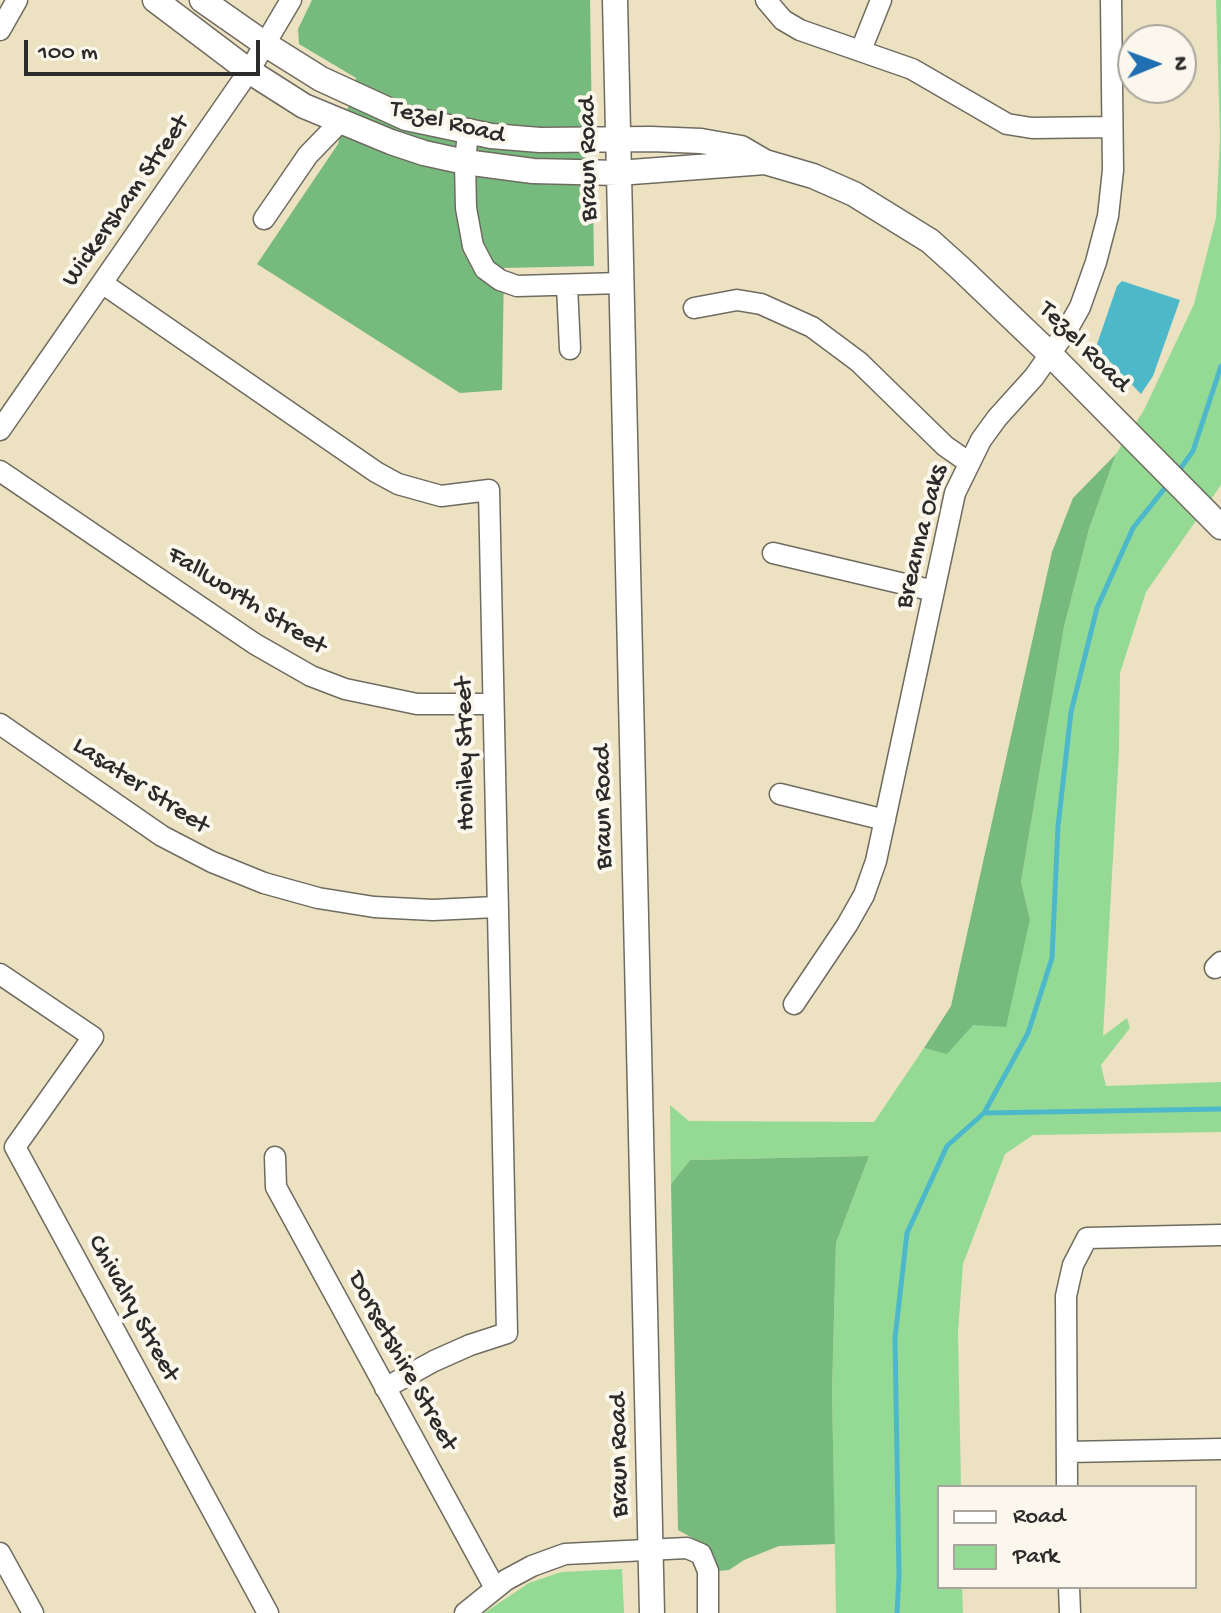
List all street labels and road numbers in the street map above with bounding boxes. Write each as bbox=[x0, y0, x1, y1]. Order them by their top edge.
street label: Tezel Road bbox=[386, 95, 508, 153]
street label: Braun Road bbox=[573, 97, 607, 221]
street label: Wickersham Street bbox=[56, 110, 198, 294]
street label: Tezel Road bbox=[1031, 296, 1135, 400]
street label: Breanna Oaks bbox=[890, 462, 956, 612]
street label: Fallworth Street bbox=[161, 541, 331, 663]
street label: Honiley Street bbox=[450, 677, 484, 831]
street label: Lasater Street bbox=[66, 731, 214, 843]
street label: Braun Road bbox=[588, 745, 622, 869]
street label: Chivalry Street bbox=[79, 1230, 185, 1388]
street label: Dorsetshire Street bbox=[339, 1267, 463, 1457]
street label: Braun Road bbox=[604, 1393, 638, 1517]

